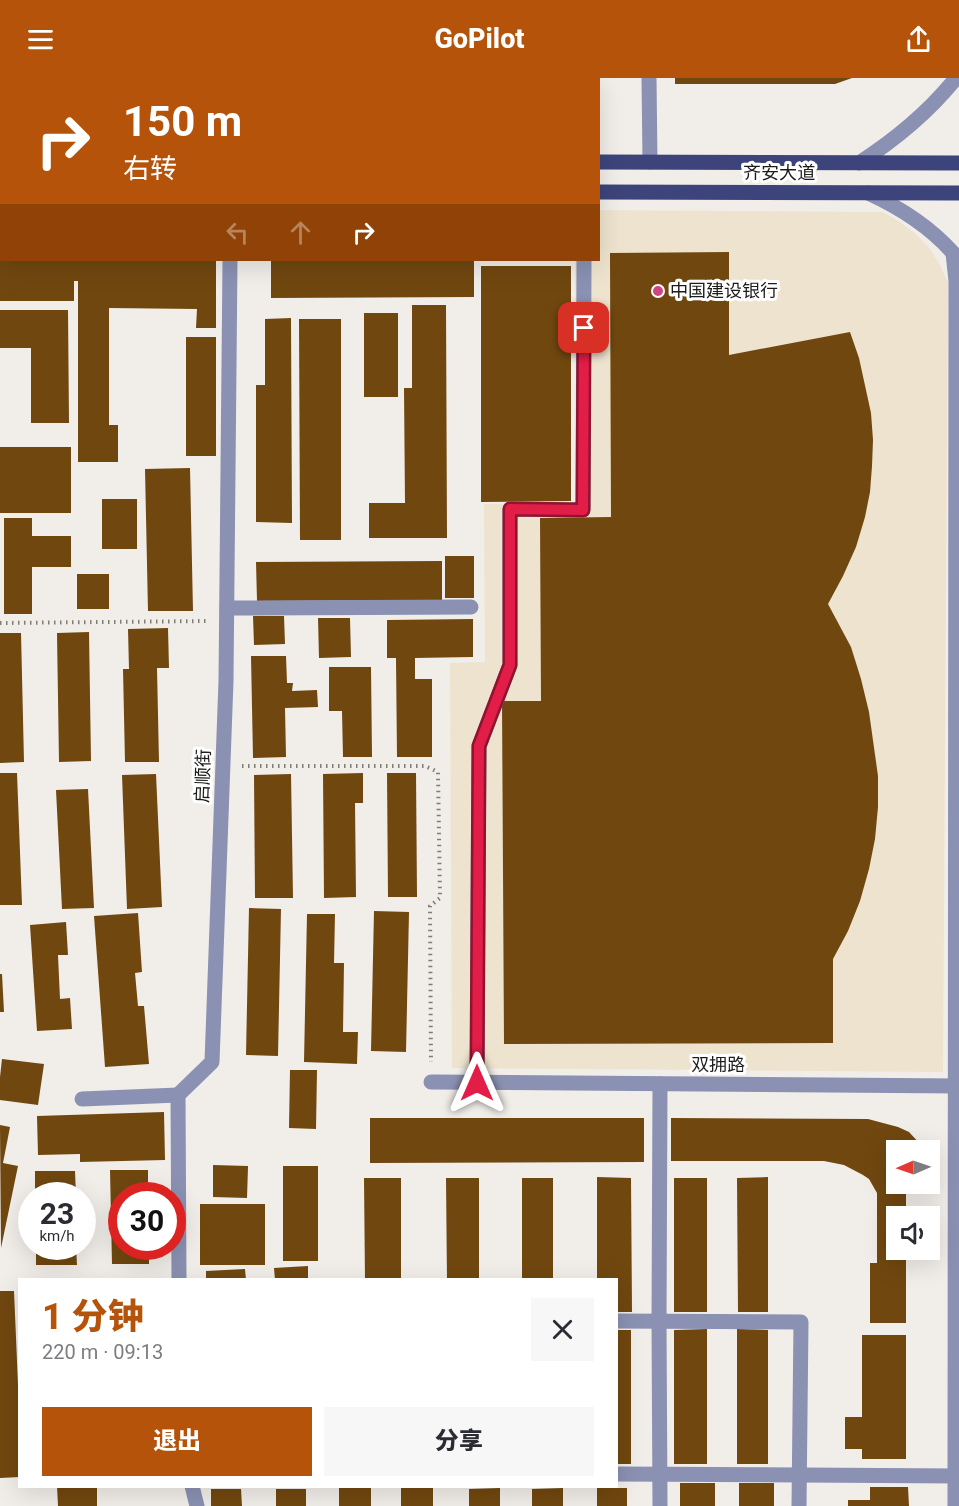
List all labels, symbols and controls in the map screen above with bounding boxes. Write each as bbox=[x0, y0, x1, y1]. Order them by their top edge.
icon: menu bbox=[24, 23, 57, 56]
text: GoPilot bbox=[434, 23, 525, 55]
icon: share bbox=[902, 23, 935, 56]
text: 150 m bbox=[123, 97, 242, 146]
icon: right bbox=[24, 102, 102, 180]
text: 右转 bbox=[123, 153, 177, 185]
street label: 齐安大道 bbox=[743, 162, 815, 183]
icon: left bbox=[221, 216, 254, 249]
icon: ahead bbox=[284, 216, 317, 249]
icon: right bbox=[347, 216, 380, 249]
place label: 中国建设银行 bbox=[670, 280, 778, 301]
marker: 中国建设银行 bbox=[651, 284, 665, 298]
pin bbox=[558, 302, 609, 353]
icon: arrive bbox=[567, 311, 600, 344]
street label: 启顺街 bbox=[191, 749, 214, 803]
position arrow bbox=[445, 1051, 509, 1115]
street label: 双拥路 bbox=[691, 1054, 745, 1075]
north arrow bbox=[886, 1140, 940, 1194]
map controls bbox=[886, 1140, 940, 1260]
speed limit sign: 30 bbox=[108, 1182, 186, 1260]
text: 23 bbox=[40, 1196, 74, 1231]
button: sound bbox=[886, 1206, 940, 1260]
text: km/h bbox=[39, 1227, 75, 1245]
text: 1 分钟 bbox=[42, 1296, 144, 1338]
button: close bbox=[531, 1298, 594, 1361]
text: 220 m · 09:13 bbox=[42, 1340, 163, 1364]
button: 退出 bbox=[42, 1407, 312, 1476]
button: 分享 bbox=[324, 1407, 594, 1476]

